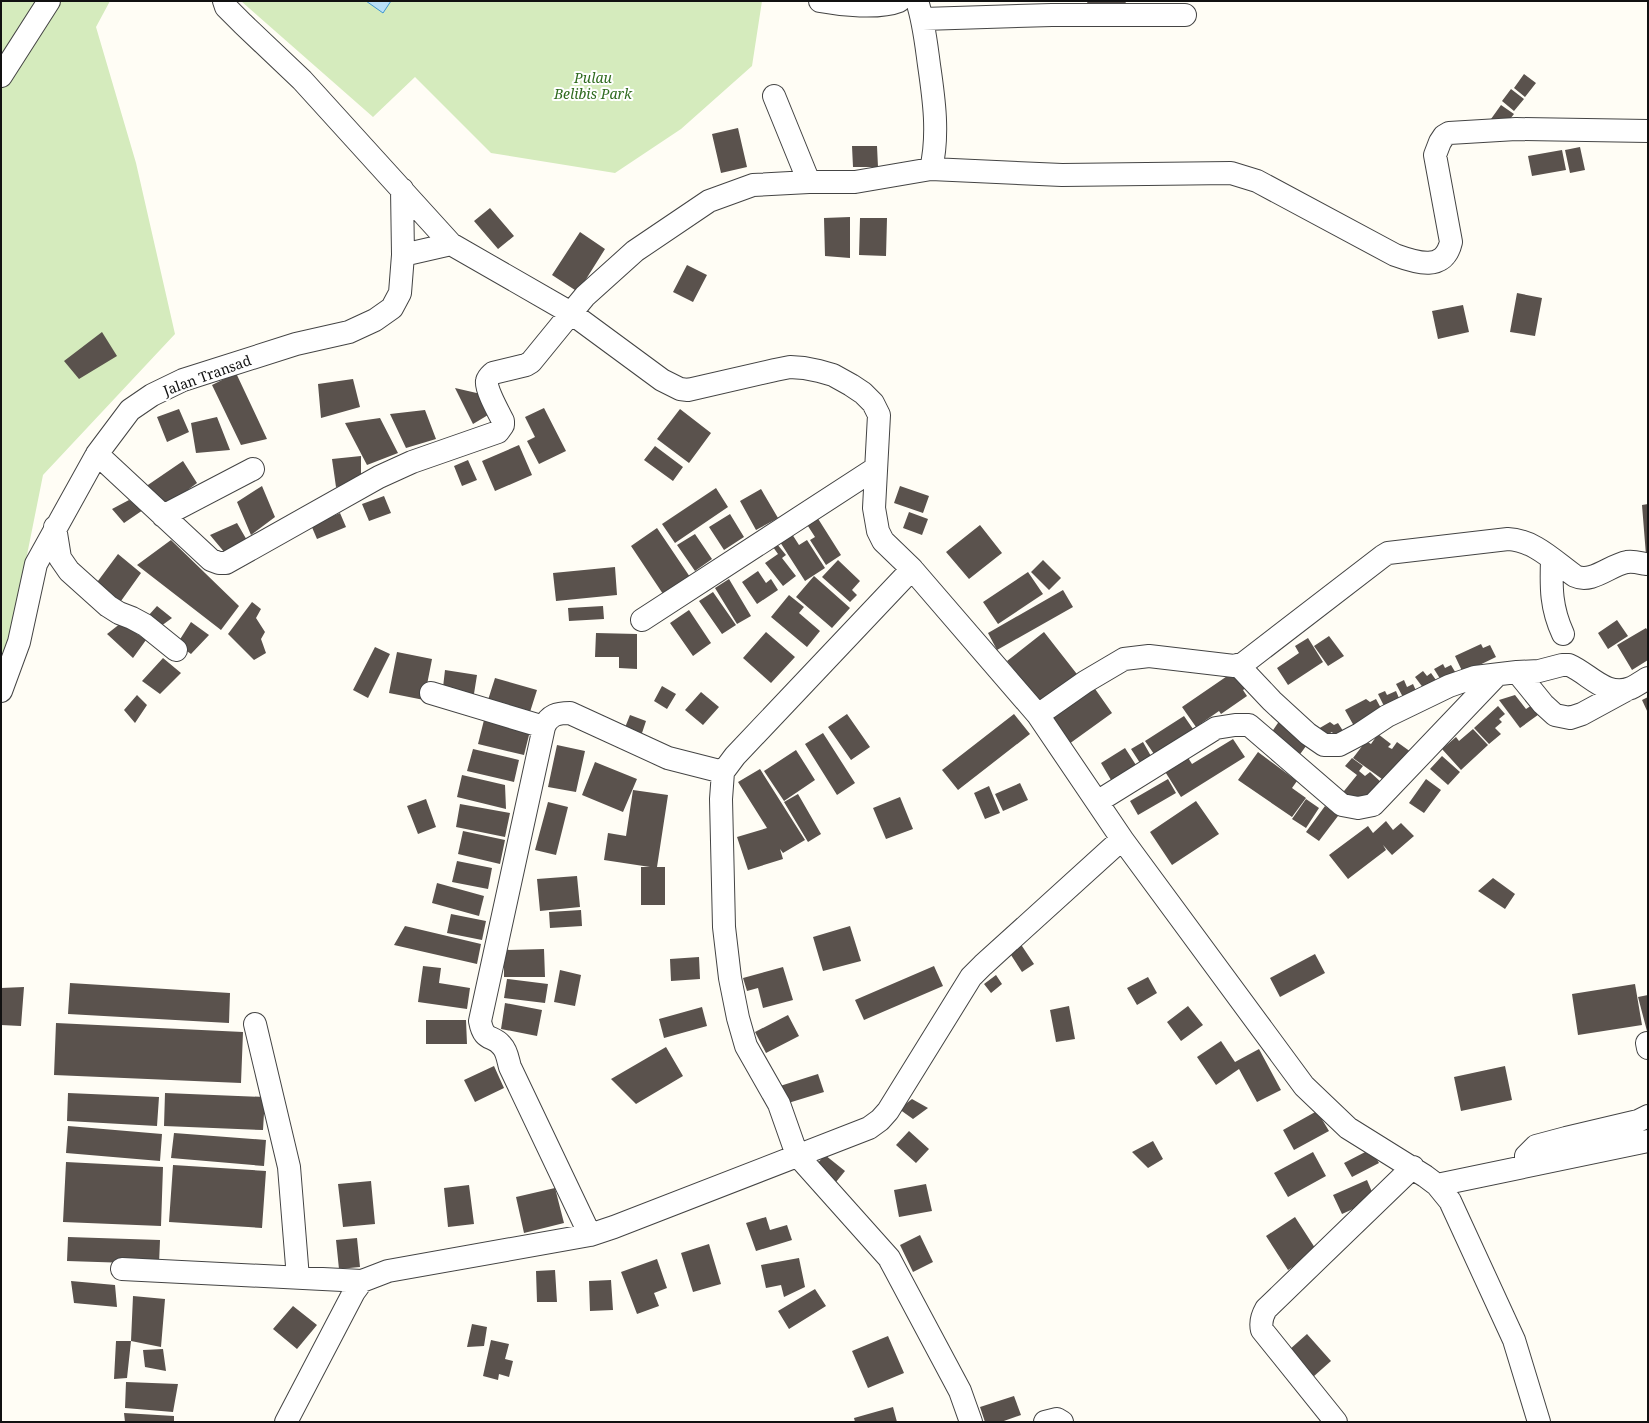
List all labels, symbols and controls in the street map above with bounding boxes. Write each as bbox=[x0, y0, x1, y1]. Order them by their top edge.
park label: Pulau Belibis Park bbox=[553, 68, 633, 103]
street label: Jalan Transad bbox=[159, 350, 254, 400]

